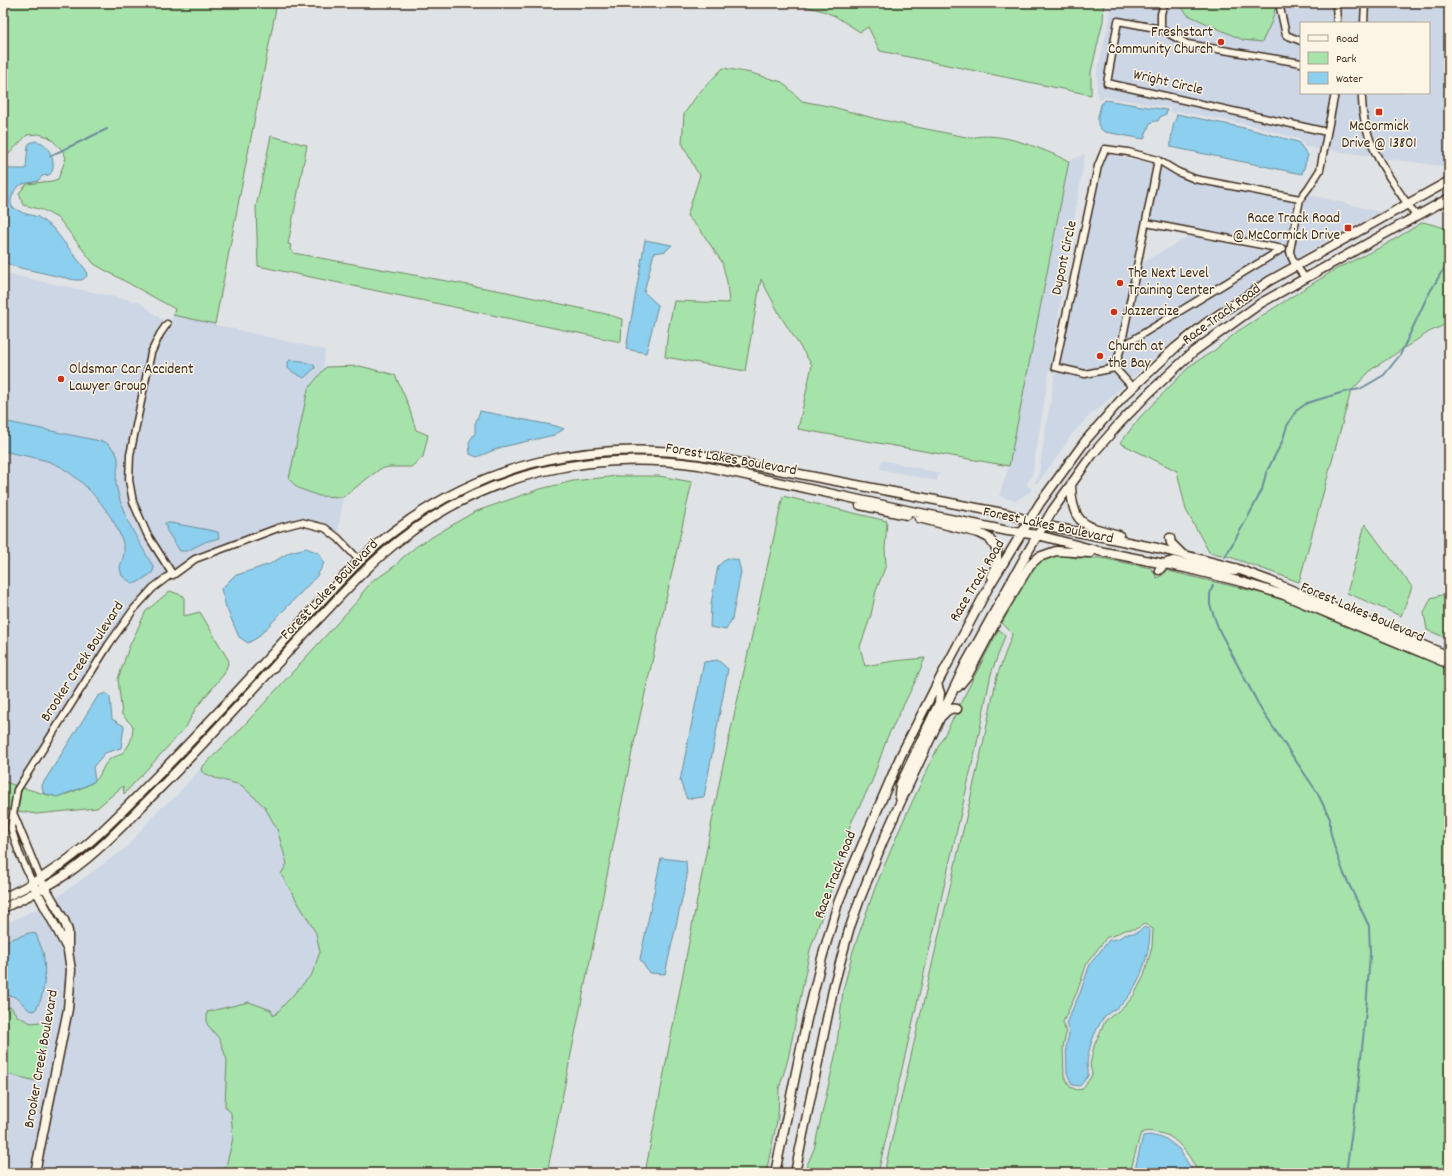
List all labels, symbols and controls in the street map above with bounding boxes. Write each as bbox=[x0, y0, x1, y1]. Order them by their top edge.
place label: Freshstart Community Church bbox=[1108, 22, 1213, 61]
legend bbox=[1300, 22, 1430, 94]
text: Road bbox=[1336, 31, 1358, 48]
marker: Freshstart Community Church bbox=[1216, 37, 1226, 47]
text: Park bbox=[1336, 51, 1357, 68]
street label: Wright Circle bbox=[1131, 64, 1206, 102]
text: Water bbox=[1336, 71, 1363, 88]
marker: McCormick Drive @ 13801 bbox=[1374, 107, 1384, 117]
place label: McCormick Drive @ 13801 bbox=[1341, 116, 1417, 155]
place label: Race Track Road @ McCormick Drive bbox=[1233, 208, 1340, 247]
street label: Dupont Circle bbox=[1046, 218, 1084, 297]
marker: Race Track Road @ McCormick Drive bbox=[1343, 223, 1353, 233]
place label: The Next Level Training Center bbox=[1128, 263, 1215, 302]
marker: The Next Level Training Center bbox=[1115, 278, 1125, 288]
street label: Race Track Road bbox=[1178, 279, 1266, 351]
place label: Jazzercize bbox=[1122, 301, 1180, 323]
marker: Jazzercize bbox=[1109, 307, 1119, 317]
place label: Church at the Bay bbox=[1108, 336, 1164, 375]
marker: Church at the Bay bbox=[1095, 351, 1105, 361]
place label: Oldsmar Car Accident Lawyer Group bbox=[69, 359, 194, 398]
marker: Oldsmar Car Accident Lawyer Group bbox=[56, 374, 66, 384]
street label: Forest Lakes Boulevard bbox=[664, 438, 798, 482]
street label: Forest Lakes Boulevard bbox=[981, 501, 1115, 551]
street label: Forest Lakes Boulevard bbox=[276, 535, 384, 645]
street label: Race Track Road bbox=[945, 536, 1011, 626]
street label: Forest Lakes Boulevard bbox=[1297, 577, 1427, 649]
street label: Brooker Creek Boulevard bbox=[36, 597, 130, 727]
street label: Race Track Road bbox=[809, 828, 863, 922]
street label: Brooker Creek Boulevard bbox=[19, 988, 65, 1130]

